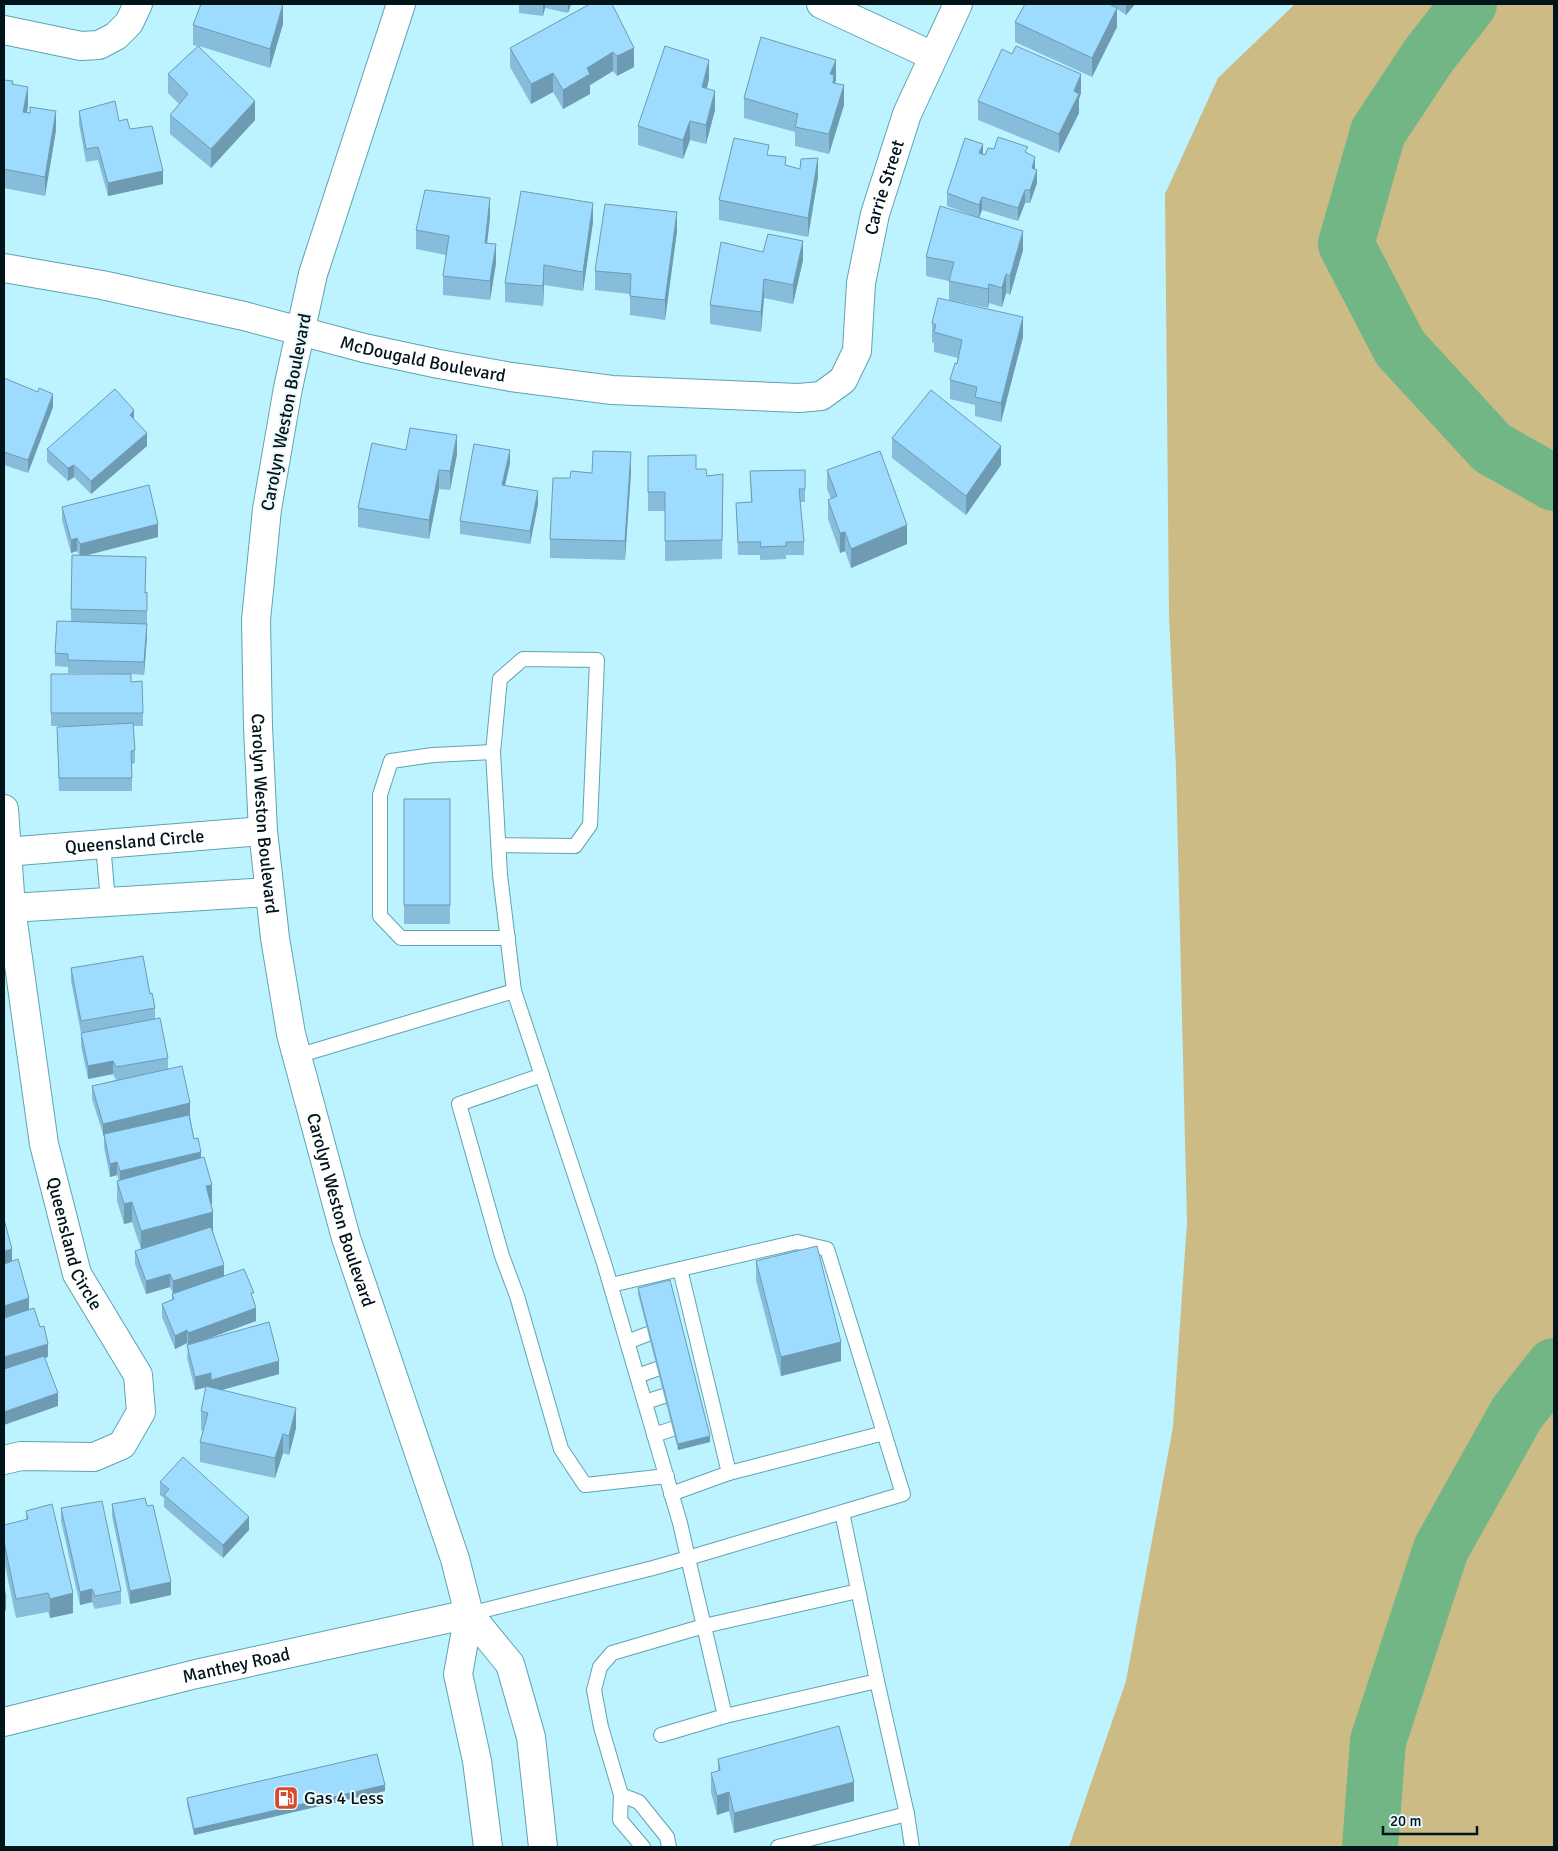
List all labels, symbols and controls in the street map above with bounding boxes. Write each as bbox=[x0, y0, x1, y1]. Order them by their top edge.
street label: Carrie Street bbox=[860, 137, 909, 237]
street label: Carolyn Weston Boulevard bbox=[256, 311, 316, 513]
street label: McDougald Boulevard bbox=[338, 331, 508, 387]
street label: Carolyn Weston Boulevard bbox=[247, 713, 283, 915]
street label: Queensland Circle bbox=[64, 825, 205, 858]
street label: Carolyn Weston Boulevard bbox=[302, 1111, 380, 1310]
street label: Queensland Circle bbox=[42, 1175, 107, 1314]
street label: Manthey Road bbox=[180, 1643, 292, 1688]
fuel station icon: Gas 4 Less bbox=[273, 1785, 299, 1811]
place label: Gas 4 Less bbox=[304, 1787, 384, 1809]
scale bar bbox=[1383, 1804, 1477, 1836]
text: 20 m bbox=[1390, 1812, 1421, 1830]

